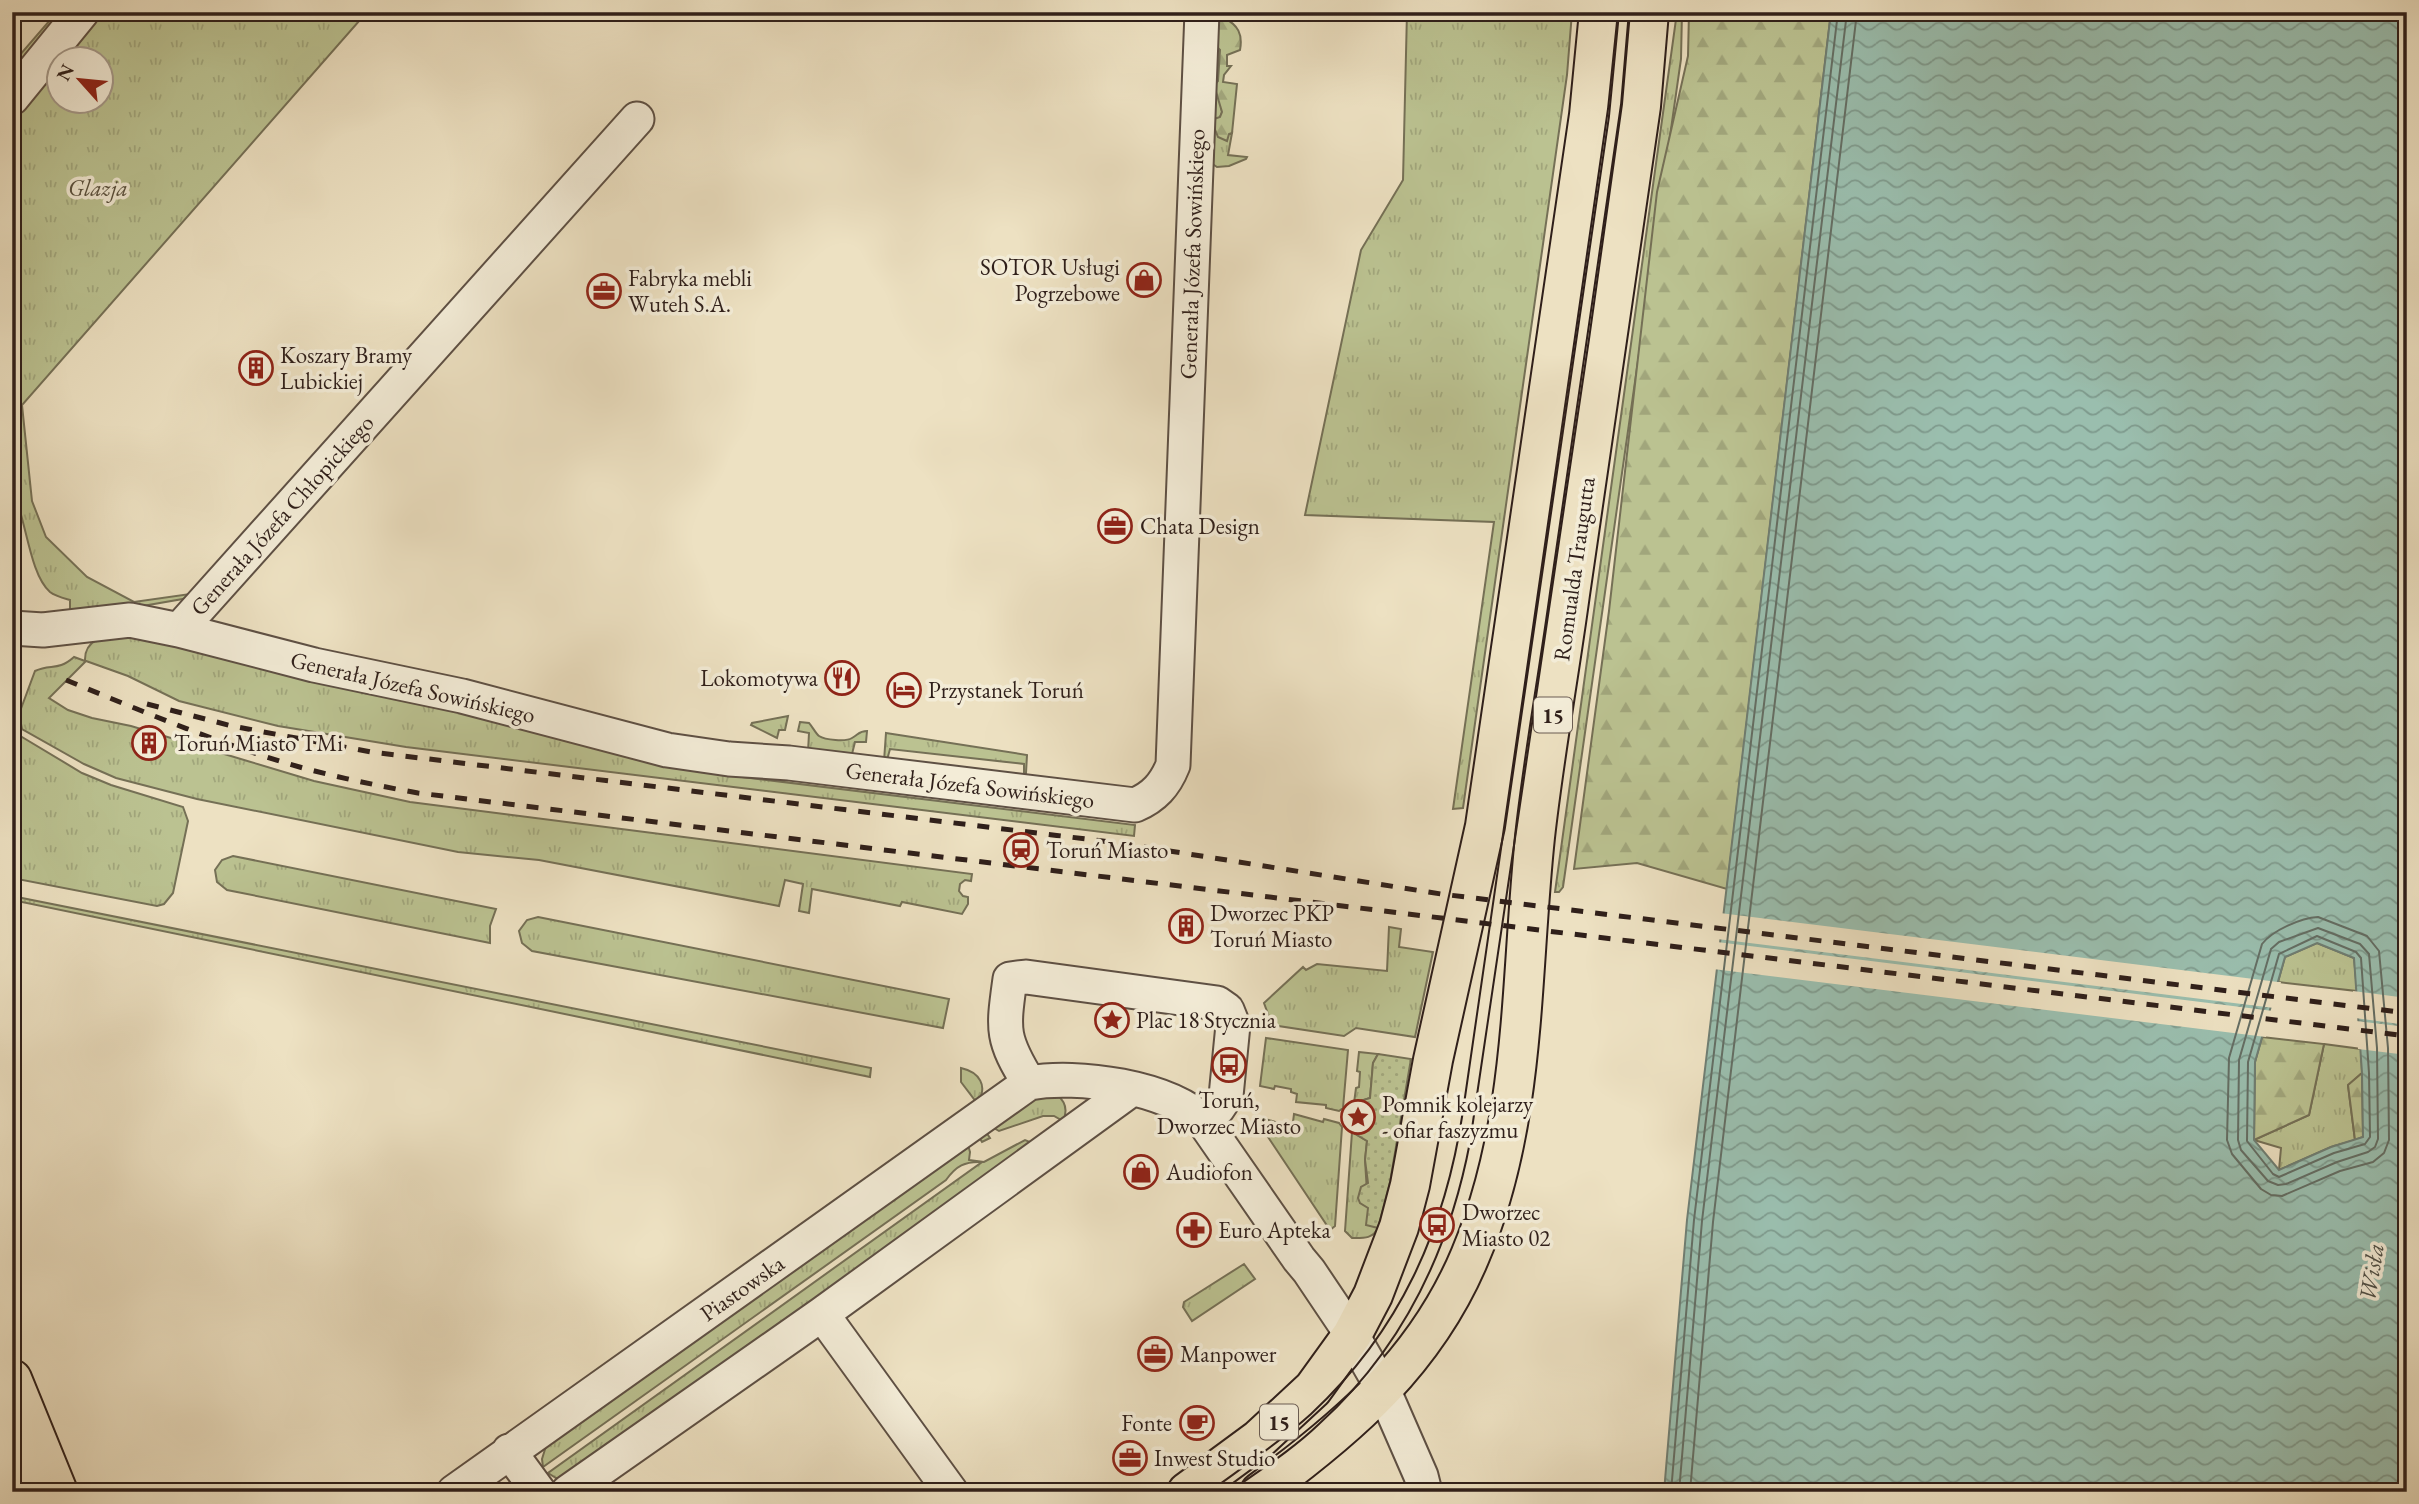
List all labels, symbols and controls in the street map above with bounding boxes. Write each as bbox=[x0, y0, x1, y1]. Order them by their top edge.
north arrow bbox=[46, 46, 116, 116]
text: N bbox=[51, 59, 80, 85]
street label: Generała Józefa Sowińskiego bbox=[1173, 128, 1211, 380]
park label: Glazja bbox=[68, 173, 128, 203]
place label: SOTOR Usługi Pogrzebowe bbox=[980, 252, 1120, 308]
shop icon: SOTOR Usługi Pogrzebowe bbox=[1125, 261, 1163, 299]
place label: Fabryka mebli Wuteh S.A. bbox=[628, 263, 752, 319]
office icon: Fabryka mebli Wuteh S.A. bbox=[585, 272, 623, 310]
place label: Koszary Bramy Lubickiej bbox=[280, 340, 413, 396]
building icon: Koszary Bramy Lubickiej bbox=[237, 349, 275, 387]
street label: Generała Józefa Chłopickiego bbox=[184, 408, 380, 622]
street label: Romualda Traugutta bbox=[1546, 474, 1602, 663]
office icon: Chata Design bbox=[1096, 507, 1134, 545]
place label: Chata Design bbox=[1140, 511, 1260, 541]
street label: Generała Józefa Sowińskiego bbox=[288, 644, 538, 730]
restaurant icon: Lokomotywa bbox=[823, 659, 861, 697]
place label: Lokomotywa bbox=[700, 663, 819, 693]
hotel icon: Przystanek Toruń bbox=[885, 671, 923, 709]
place label: Przystanek Toruń bbox=[928, 675, 1084, 705]
road number: 15 bbox=[1534, 698, 1572, 732]
building icon: Toruń Miasto TMi bbox=[130, 724, 168, 762]
place label: Toruń Miasto TMi bbox=[174, 728, 343, 758]
street label: Generała Józefa Sowińskiego bbox=[844, 755, 1096, 815]
station icon: Toruń Miasto bbox=[1002, 831, 1040, 869]
place label: Toruń Miasto bbox=[1046, 835, 1169, 865]
place label: Dworzec PKP Toruń Miasto bbox=[1210, 898, 1334, 954]
building icon: Dworzec PKP Toruń Miasto bbox=[1167, 907, 1205, 945]
place icon: Plac 18 Stycznia bbox=[1093, 1001, 1131, 1039]
place label: Plac 18 Stycznia bbox=[1136, 1005, 1277, 1035]
bus stop icon: Toruń, Dworzec Miasto bbox=[1210, 1046, 1248, 1084]
place label: Toruń, Dworzec Miasto bbox=[1157, 1085, 1301, 1141]
place label: Pomnik kolejarzy - ofiar faszyzmu bbox=[1382, 1089, 1534, 1145]
place icon: Pomnik kolejarzy - ofiar faszyzmu bbox=[1339, 1098, 1377, 1136]
shop icon: Audiofon bbox=[1122, 1153, 1160, 1191]
place label: Audiofon bbox=[1165, 1157, 1253, 1187]
place label: Dworzec Miasto 02 bbox=[1462, 1197, 1550, 1253]
bus stop icon: Dworzec Miasto 02 bbox=[1418, 1206, 1456, 1244]
pharmacy icon: Euro Apteka bbox=[1175, 1211, 1213, 1249]
place label: Euro Apteka bbox=[1218, 1215, 1332, 1245]
water label: Wisła bbox=[2351, 1241, 2391, 1303]
street label: Piastowska bbox=[694, 1248, 791, 1328]
office icon: Manpower bbox=[1136, 1335, 1174, 1373]
place label: Manpower bbox=[1180, 1339, 1277, 1369]
cafe icon: Fonte bbox=[1178, 1404, 1216, 1442]
road number: 15 bbox=[1260, 1404, 1298, 1440]
place label: Fonte bbox=[1121, 1408, 1172, 1438]
office icon: Inwest Studio bbox=[1111, 1439, 1149, 1477]
place label: Inwest Studio bbox=[1154, 1443, 1276, 1473]

